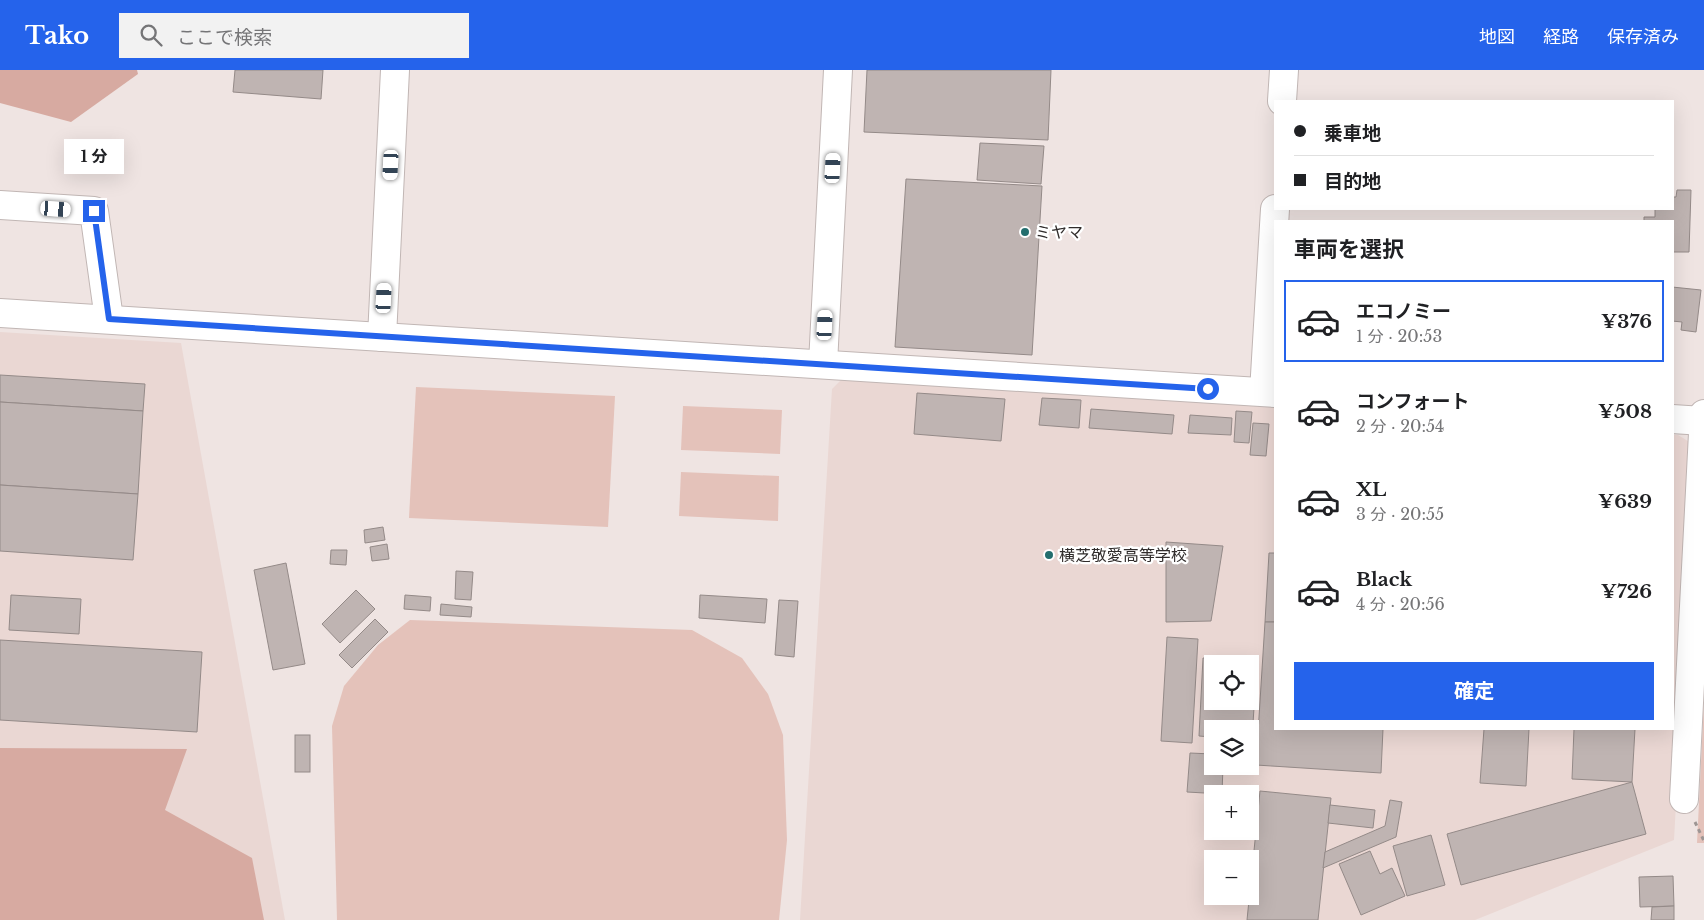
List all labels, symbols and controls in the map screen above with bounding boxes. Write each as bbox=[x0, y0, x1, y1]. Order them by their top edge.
search box bbox=[119, 13, 469, 58]
text: Tako bbox=[25, 21, 89, 50]
icon: search bbox=[137, 21, 165, 49]
text: ここで検索 bbox=[177, 26, 272, 49]
text: 地図 bbox=[1479, 26, 1515, 48]
text: 経路 bbox=[1543, 26, 1579, 48]
text: 保存済み bbox=[1607, 26, 1679, 48]
text: 乗車地 bbox=[1324, 122, 1381, 145]
callout: 1 分 bbox=[64, 138, 124, 174]
text: 1 分 bbox=[80, 146, 108, 166]
car bbox=[382, 150, 399, 180]
car bbox=[824, 153, 841, 183]
text: 目的地 bbox=[1324, 170, 1381, 193]
car bbox=[40, 200, 71, 218]
route end bbox=[83, 200, 105, 222]
place label: ミヤマ bbox=[1035, 222, 1083, 242]
marker: ミヤマ bbox=[1019, 226, 1031, 238]
text: 車両を選択 bbox=[1294, 236, 1404, 263]
car bbox=[375, 283, 392, 313]
icon: car bbox=[1296, 299, 1341, 344]
text: エコノミー bbox=[1356, 300, 1451, 323]
car bbox=[816, 310, 833, 340]
text: ¥376 bbox=[1601, 310, 1652, 333]
text: 1 分 · 20:53 bbox=[1356, 326, 1442, 346]
route start bbox=[1197, 378, 1219, 400]
icon: car bbox=[1296, 389, 1341, 434]
text: コンフォート bbox=[1356, 390, 1469, 413]
text: ¥508 bbox=[1598, 400, 1652, 423]
text: 2 分 · 20:54 bbox=[1356, 416, 1444, 436]
text: XL bbox=[1356, 478, 1386, 501]
icon: car bbox=[1296, 479, 1341, 524]
text: ¥639 bbox=[1598, 490, 1652, 513]
text: 3 分 · 20:55 bbox=[1356, 504, 1444, 524]
place label: 横芝敬愛高等学校 bbox=[1059, 545, 1187, 565]
marker: 横芝敬愛高等学校 bbox=[1043, 549, 1055, 561]
text: Black bbox=[1356, 568, 1412, 591]
icon: car bbox=[1296, 569, 1341, 614]
text: ¥726 bbox=[1601, 580, 1652, 603]
text: 4 分 · 20:56 bbox=[1356, 594, 1445, 614]
map controls bbox=[1204, 655, 1259, 905]
button: locate bbox=[1204, 655, 1259, 710]
button: 確定 bbox=[1294, 662, 1654, 720]
button: layers bbox=[1204, 720, 1259, 775]
button: + bbox=[1204, 785, 1259, 840]
button: − bbox=[1204, 850, 1259, 905]

